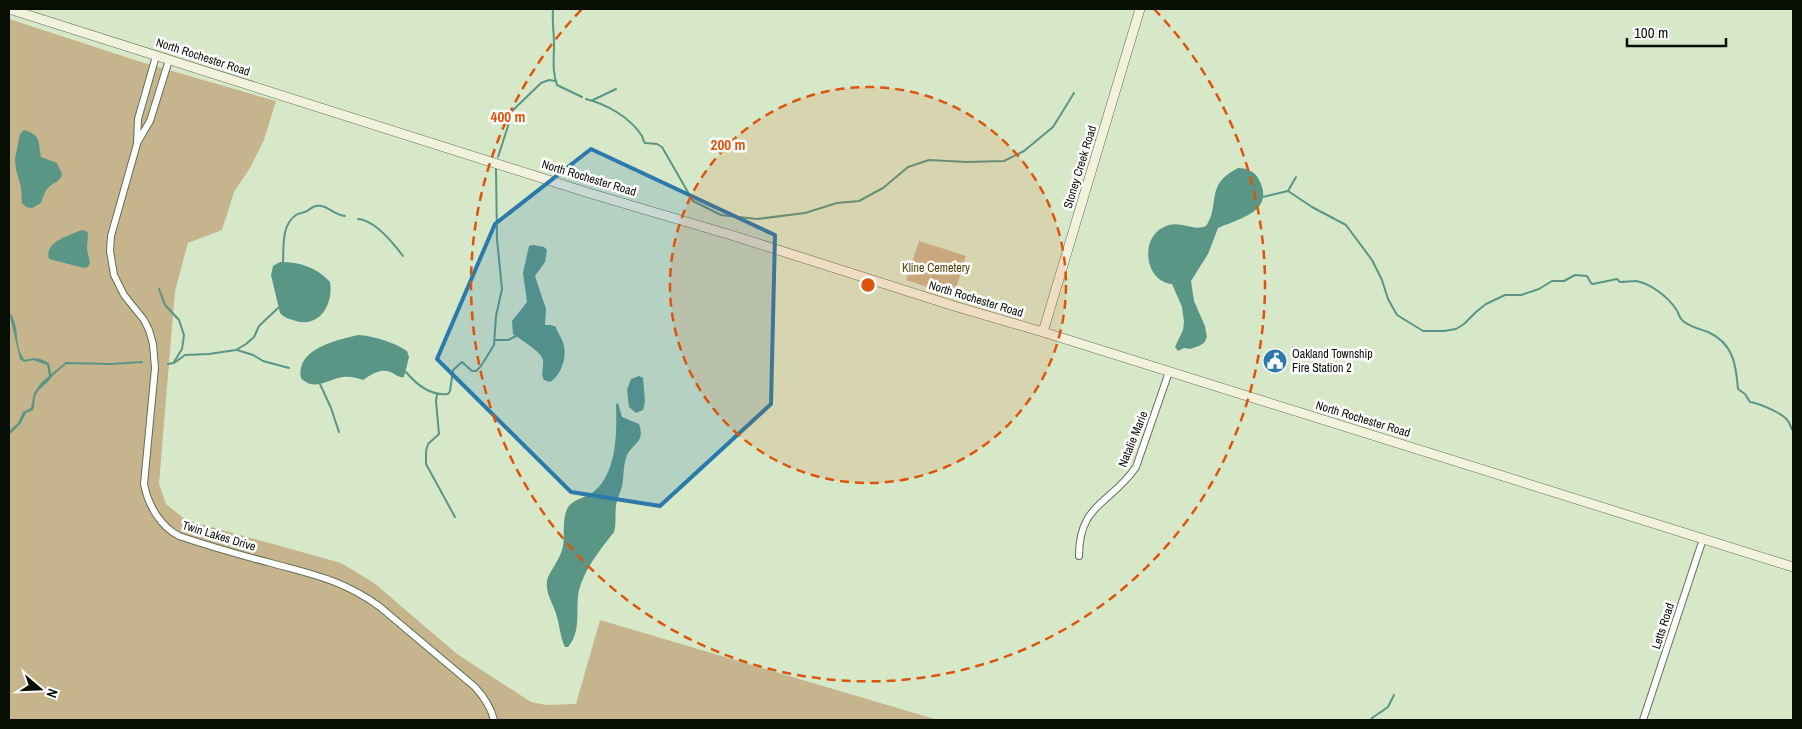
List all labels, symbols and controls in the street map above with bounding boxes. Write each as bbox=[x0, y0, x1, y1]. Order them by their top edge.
scale bar bbox=[1627, 15, 1726, 47]
text: 100 m bbox=[1634, 22, 1668, 43]
street label: North Rochester Road bbox=[154, 34, 252, 80]
text: 400 m bbox=[491, 106, 525, 127]
street label: Stoney Creek Road bbox=[1060, 124, 1100, 210]
text: 200 m bbox=[711, 134, 745, 155]
street label: North Rochester Road bbox=[540, 156, 638, 200]
park label: Kline Cemetery bbox=[902, 260, 970, 276]
centre of rings bbox=[859, 276, 877, 294]
street label: North Rochester Road bbox=[927, 277, 1025, 321]
place label: Oakland Township Fire Station 2 bbox=[1292, 346, 1373, 376]
public building icon: Oakland Township Fire Station 2 bbox=[1262, 348, 1288, 374]
street label: North Rochester Road bbox=[1314, 397, 1412, 441]
street label: Natalie Marie bbox=[1115, 409, 1151, 469]
street label: Twin Lakes Drive bbox=[180, 517, 258, 555]
street label: Letts Road bbox=[1648, 601, 1678, 651]
north arrow bbox=[15, 664, 65, 714]
text: N bbox=[42, 686, 62, 700]

